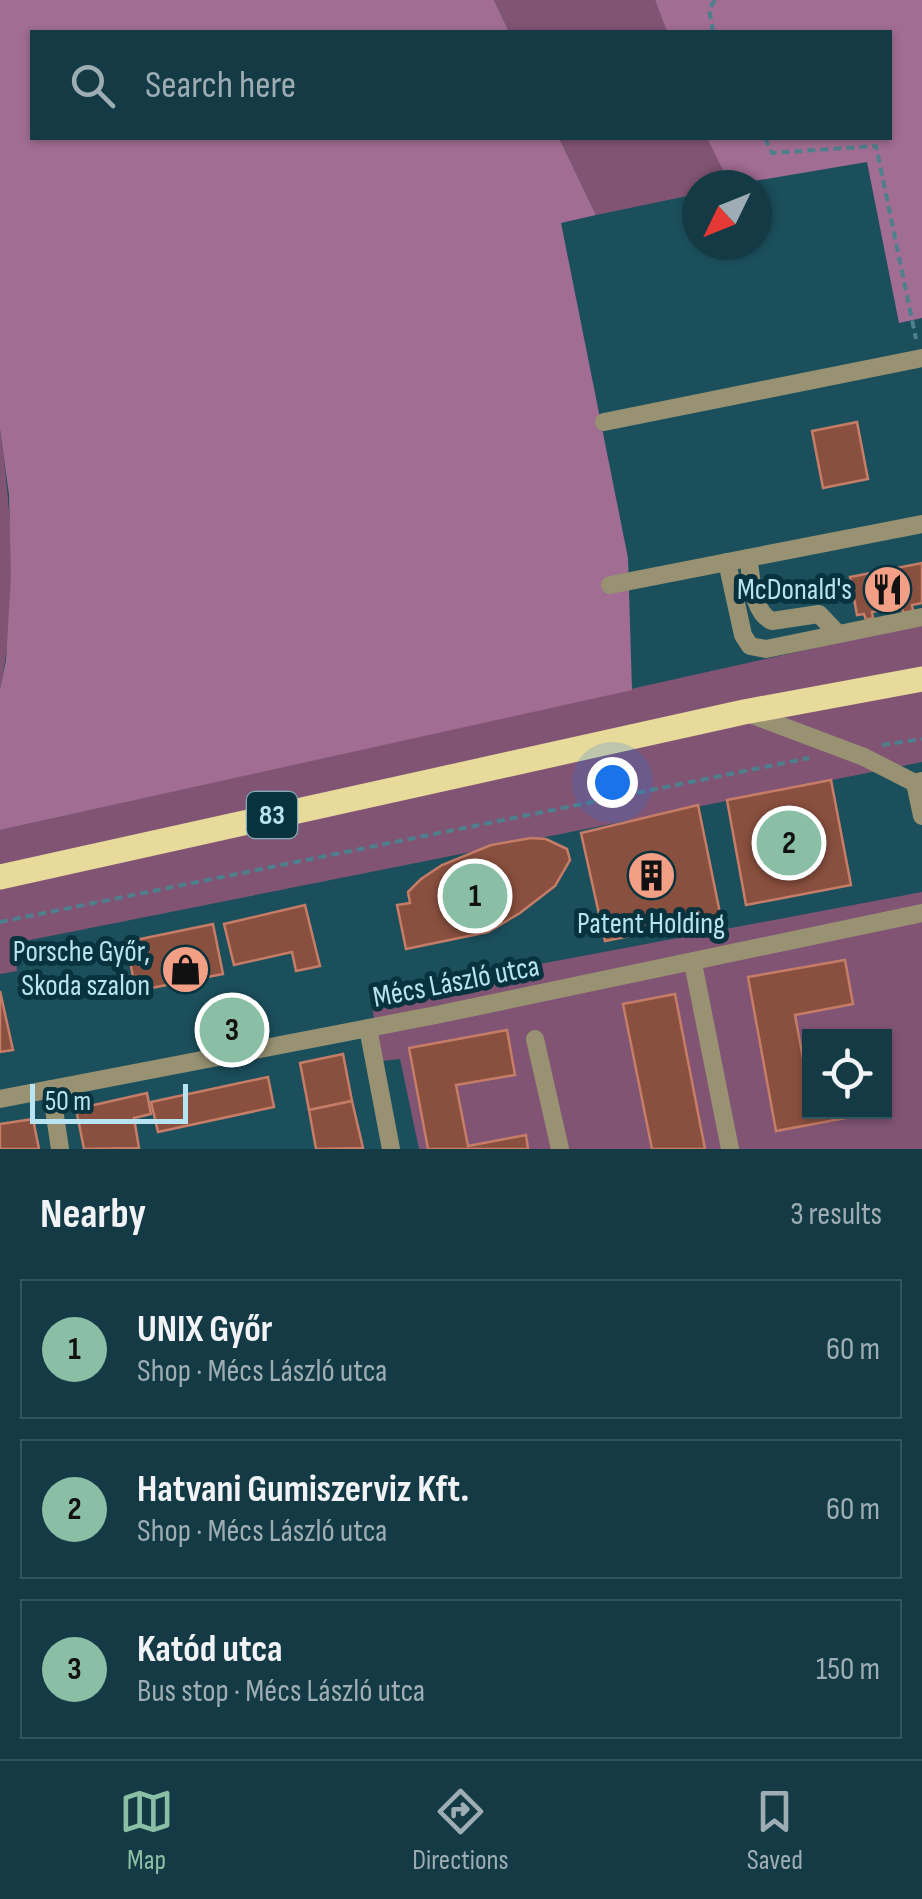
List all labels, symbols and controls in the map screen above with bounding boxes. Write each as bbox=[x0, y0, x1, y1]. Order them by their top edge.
search box bbox=[30, 30, 892, 140]
icon: search bbox=[65, 58, 120, 113]
text: Search here bbox=[145, 63, 296, 108]
north arrow bbox=[682, 170, 772, 260]
restaurant icon: McDonald's bbox=[861, 564, 913, 616]
place label: McDonald's bbox=[737, 572, 852, 608]
your location bbox=[587, 757, 638, 808]
road number: 83 bbox=[247, 792, 297, 838]
pin: 2 bbox=[756, 806, 822, 880]
building icon: Patent Holding bbox=[625, 849, 677, 901]
pin: 1 bbox=[442, 858, 508, 934]
place label: Patent Holding bbox=[577, 906, 725, 942]
place label: Porsche Győr, Skoda szalon bbox=[13, 934, 150, 1004]
shop icon: Porsche Győr, Skoda szalon bbox=[159, 943, 211, 995]
street label: Mécs László utca bbox=[370, 948, 542, 1016]
pin: 3 bbox=[200, 992, 264, 1068]
map controls bbox=[802, 1029, 892, 1119]
button: locate bbox=[802, 1029, 892, 1119]
scale bar bbox=[30, 1079, 188, 1124]
text: 50 m bbox=[45, 1085, 91, 1118]
text: Nearby bbox=[40, 1189, 146, 1240]
text: 3 results bbox=[790, 1195, 882, 1234]
text: UNIX Győr bbox=[137, 1307, 273, 1352]
text: 1 bbox=[68, 1330, 81, 1369]
text: 60 m bbox=[826, 1330, 880, 1369]
text: Shop · Mécs László utca bbox=[137, 1352, 387, 1391]
text: Hatvani Gumiszerviz Kft. bbox=[137, 1467, 469, 1512]
text: 2 bbox=[67, 1490, 82, 1529]
text: 60 m bbox=[826, 1490, 880, 1529]
text: Shop · Mécs László utca bbox=[137, 1512, 387, 1551]
text: Katód utca bbox=[137, 1627, 282, 1672]
text: 3 bbox=[67, 1650, 82, 1689]
text: 150 m bbox=[816, 1650, 880, 1689]
text: Bus stop · Mécs László utca bbox=[137, 1672, 425, 1711]
tab: Map bbox=[119, 1784, 174, 1877]
tab: Directions bbox=[412, 1784, 509, 1877]
tab: Saved bbox=[747, 1784, 803, 1877]

